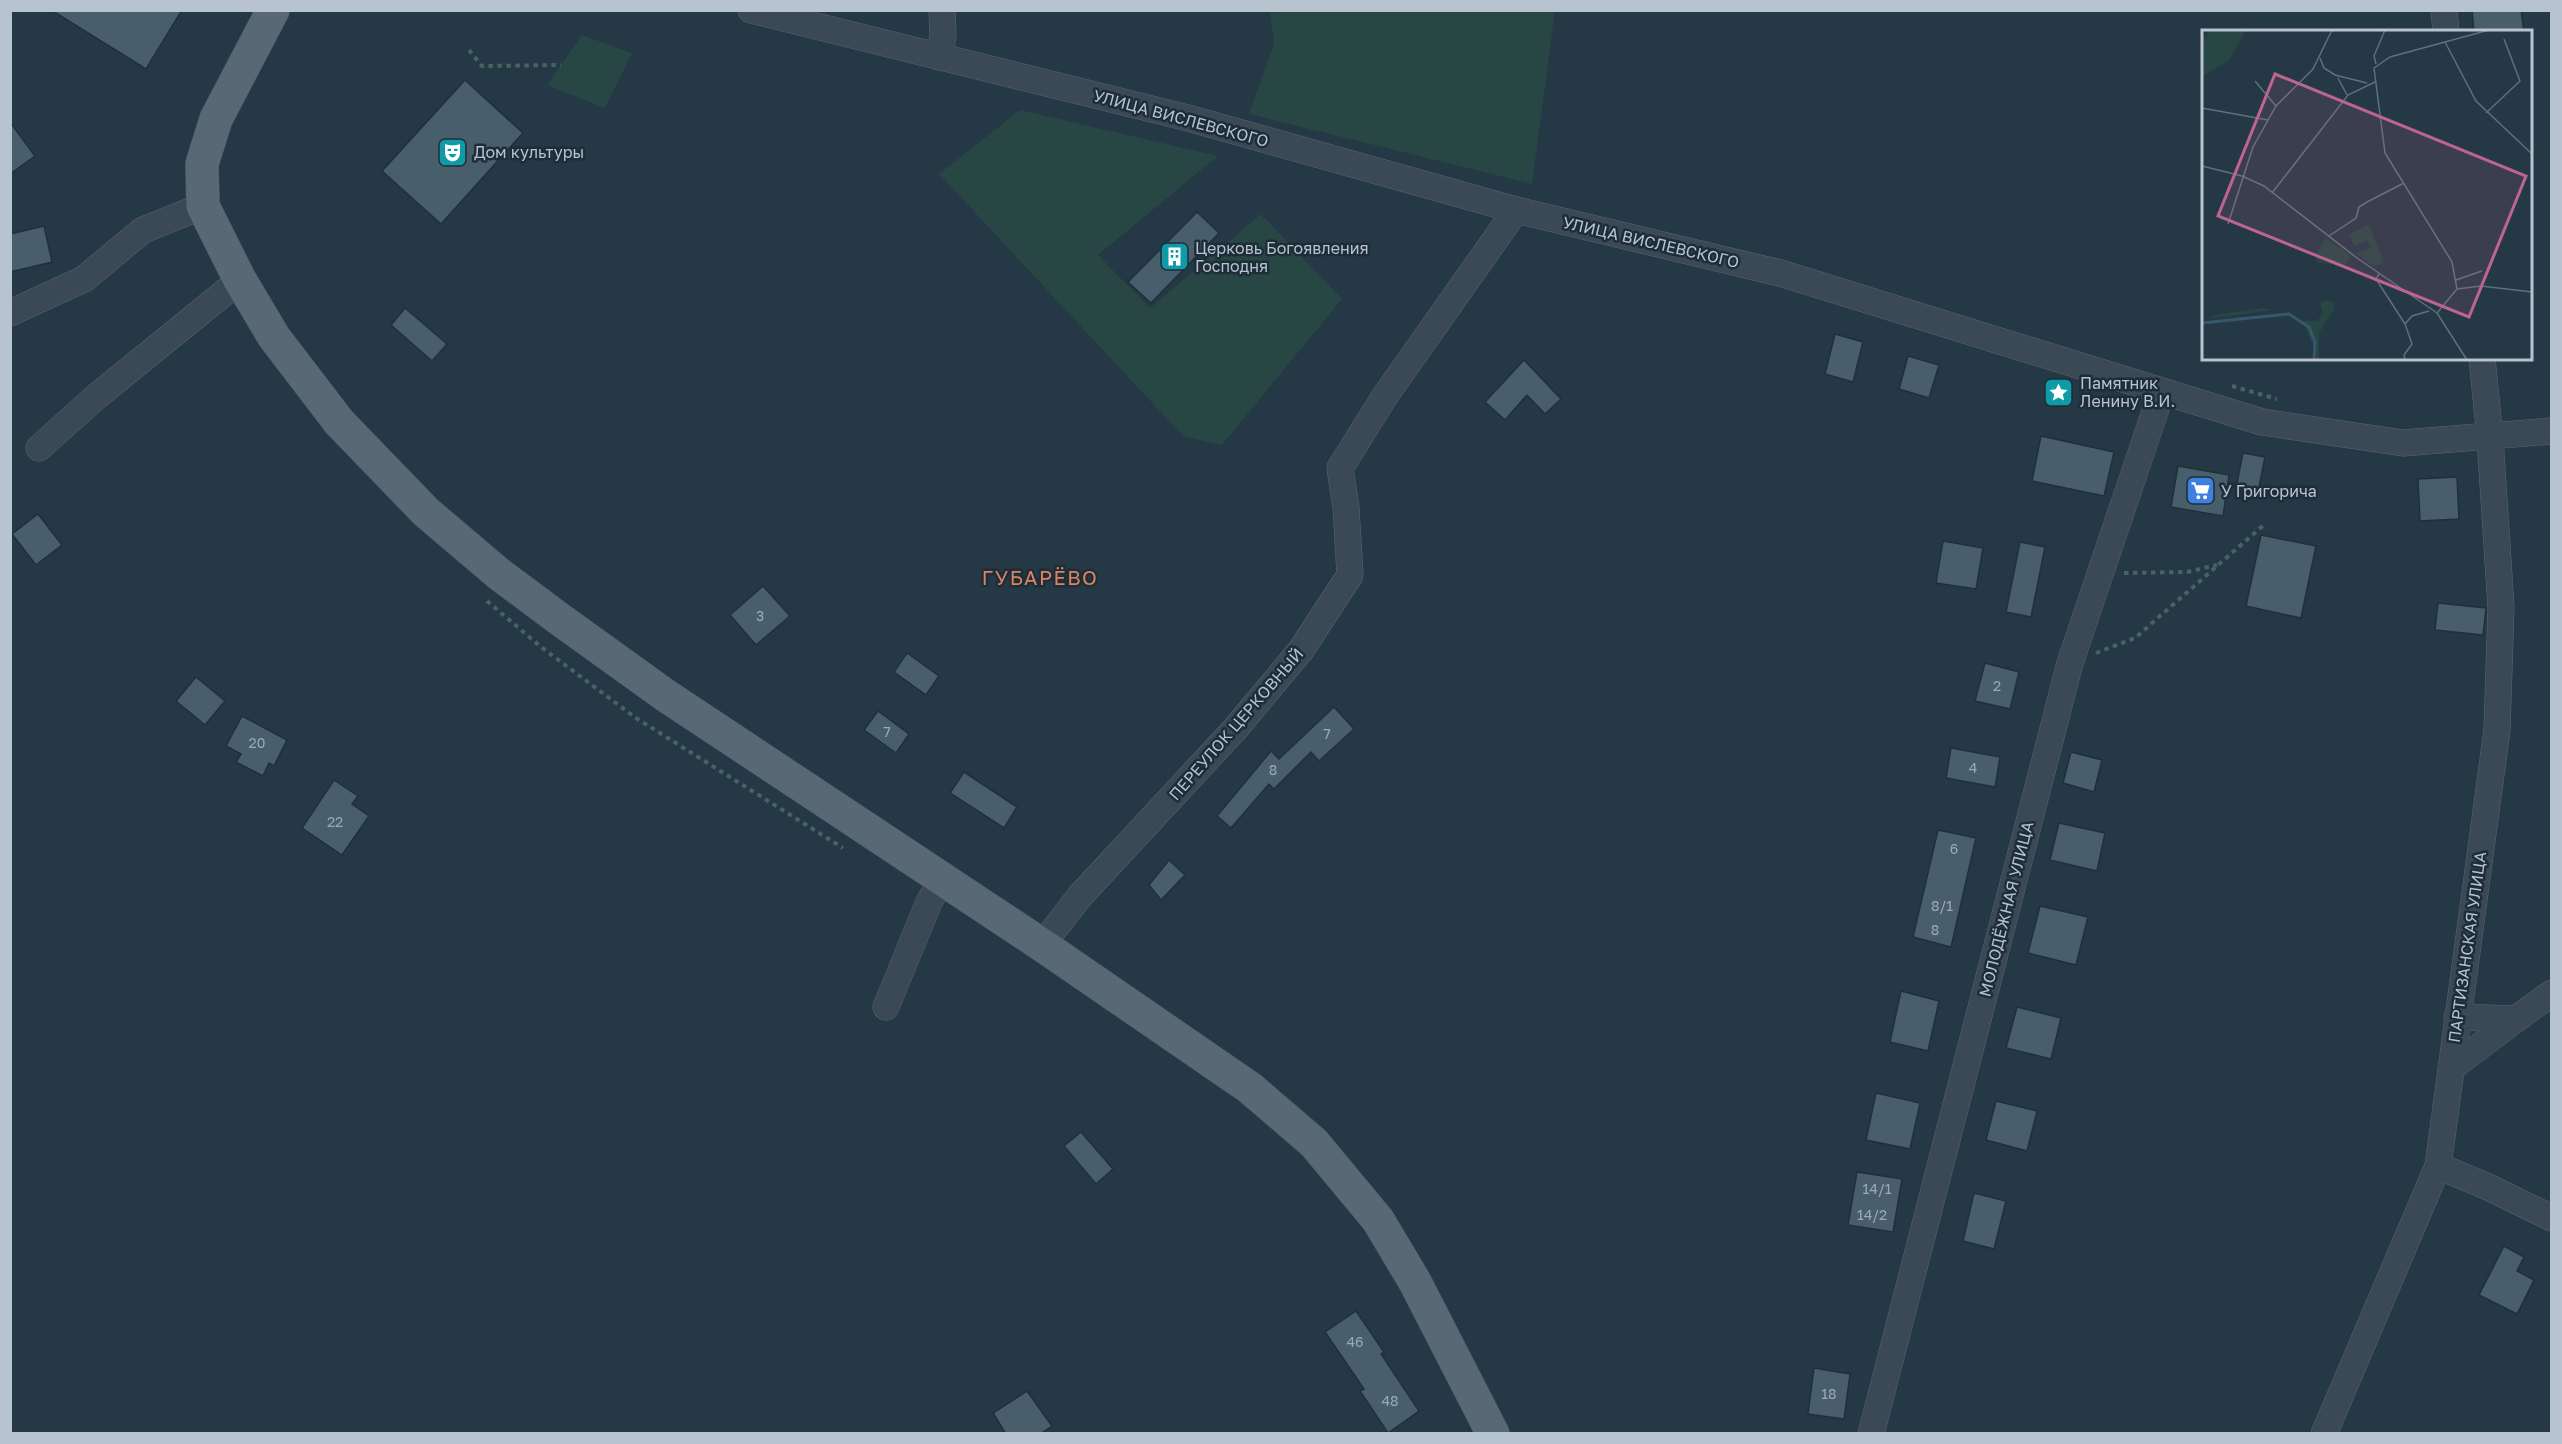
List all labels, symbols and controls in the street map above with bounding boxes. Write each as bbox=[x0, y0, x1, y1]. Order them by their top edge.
inset map bbox=[2202, 30, 2532, 360]
street label: УЛИЦА ВИСЛЕВСКОГО bbox=[1091, 85, 1271, 151]
theatre icon: Дом культуры bbox=[437, 136, 469, 168]
place label: Дом культуры bbox=[474, 142, 584, 162]
street label: УЛИЦА ВИСЛЕВСКОГО bbox=[1561, 212, 1741, 272]
place label: Церковь Богоявления Господня bbox=[1195, 238, 1369, 276]
building icon: Церковь Богоявления Господня bbox=[1158, 241, 1190, 273]
place label: Памятник Ленину В.И. bbox=[2080, 373, 2175, 411]
place icon: Памятник Ленину В.И. bbox=[2043, 376, 2075, 408]
supermarket icon: У Григорича bbox=[2184, 475, 2216, 507]
place label: У Григорича bbox=[2221, 481, 2317, 501]
district label: ГУБАРЁВО bbox=[982, 565, 1098, 589]
house number: 3 bbox=[756, 607, 764, 624]
street label: ПЕРЕУЛОК ЦЕРКОВНЫЙ bbox=[1165, 644, 1307, 804]
house number: 2 bbox=[1993, 677, 2001, 694]
house number: 7 bbox=[883, 723, 891, 740]
house number: 7 bbox=[1323, 725, 1331, 742]
house number: 20 bbox=[249, 734, 265, 751]
house number: 4 bbox=[1969, 759, 1977, 776]
house number: 8 bbox=[1269, 761, 1277, 778]
house number: 22 bbox=[327, 813, 343, 830]
street label: МОЛОДЁЖНАЯ УЛИЦА bbox=[1975, 819, 2038, 999]
house number: 6 bbox=[1950, 840, 1958, 857]
street label: ПАРТИЗАНСКАЯ УЛИЦА bbox=[2444, 850, 2490, 1044]
house number: 8/1 bbox=[1931, 897, 1953, 914]
house number: 8 bbox=[1931, 921, 1939, 938]
house number: 14/1 bbox=[1863, 1180, 1892, 1197]
house number: 14/2 bbox=[1857, 1206, 1887, 1223]
house number: 46 bbox=[1346, 1333, 1364, 1350]
house number: 18 bbox=[1821, 1385, 1837, 1402]
house number: 48 bbox=[1381, 1392, 1399, 1409]

